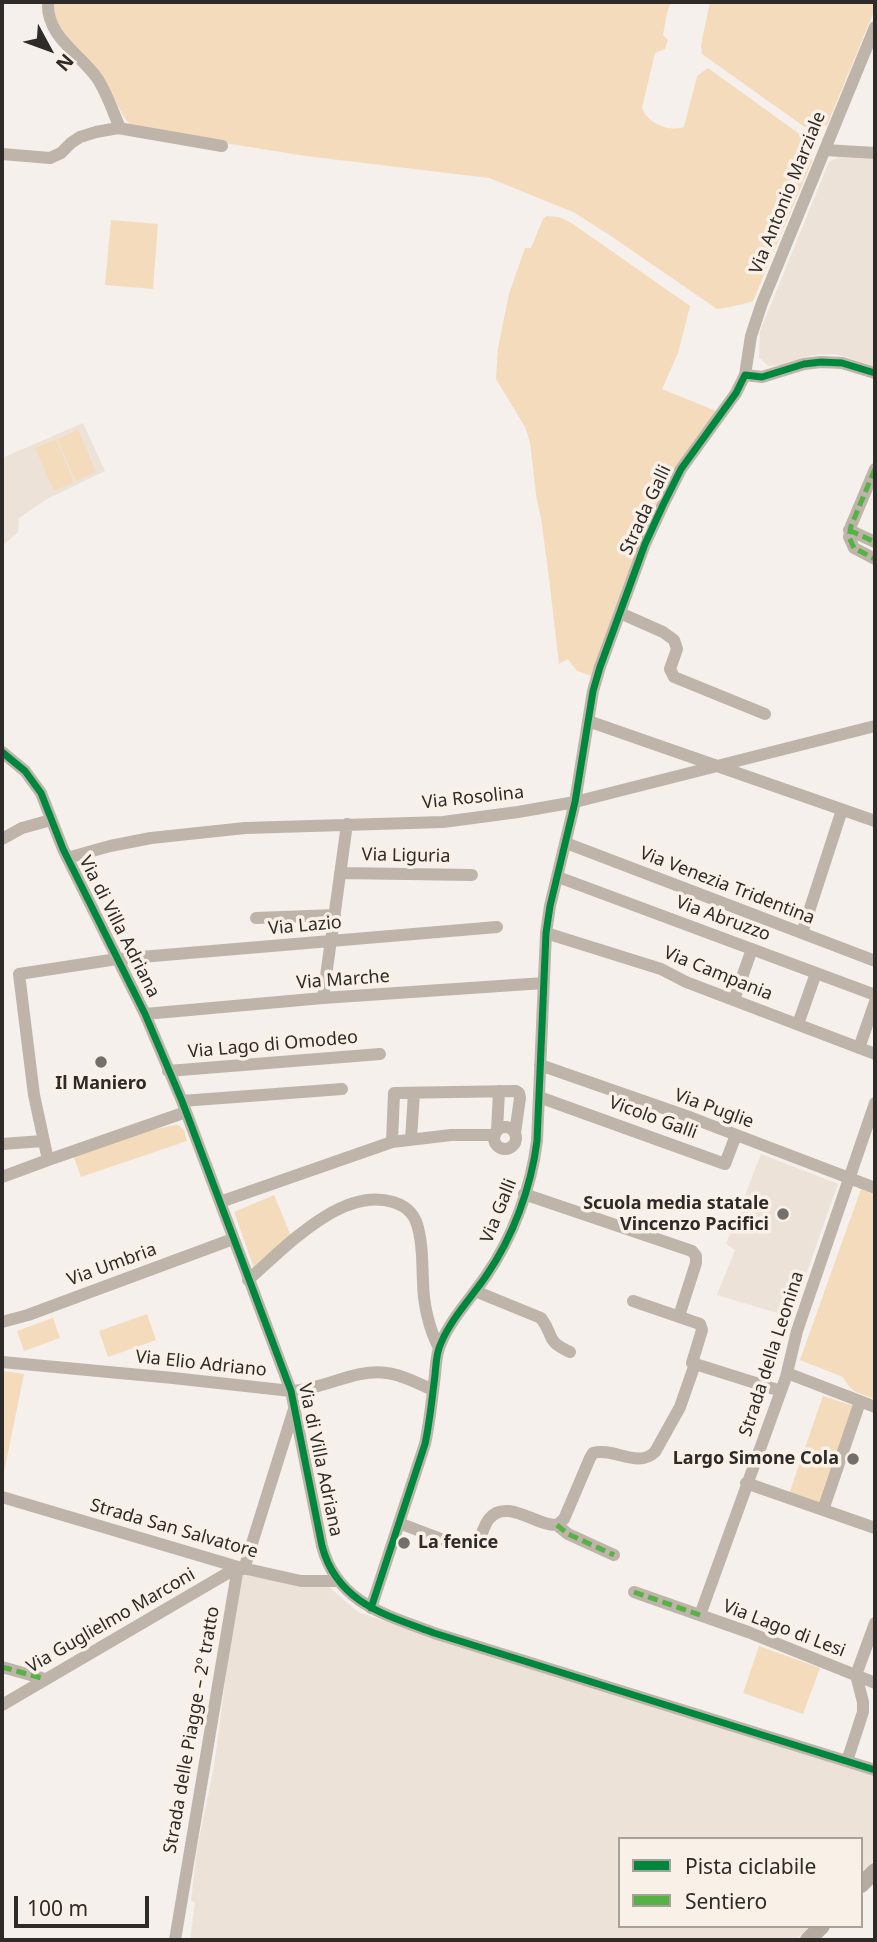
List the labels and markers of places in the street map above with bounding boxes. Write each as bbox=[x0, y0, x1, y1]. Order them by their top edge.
marker: Il Maniero bbox=[93, 1054, 109, 1070]
place label: Il Maniero bbox=[55, 1073, 147, 1095]
place label: Scuola media statale Vincenzo Pacifici bbox=[583, 1193, 769, 1236]
marker: Scuola media statale Vincenzo Pacifici bbox=[775, 1206, 791, 1222]
place label: Largo Simone Cola bbox=[673, 1448, 839, 1470]
marker: Largo Simone Cola bbox=[845, 1451, 861, 1467]
place label: La fenice bbox=[418, 1532, 498, 1554]
marker: La fenice bbox=[396, 1535, 412, 1551]

